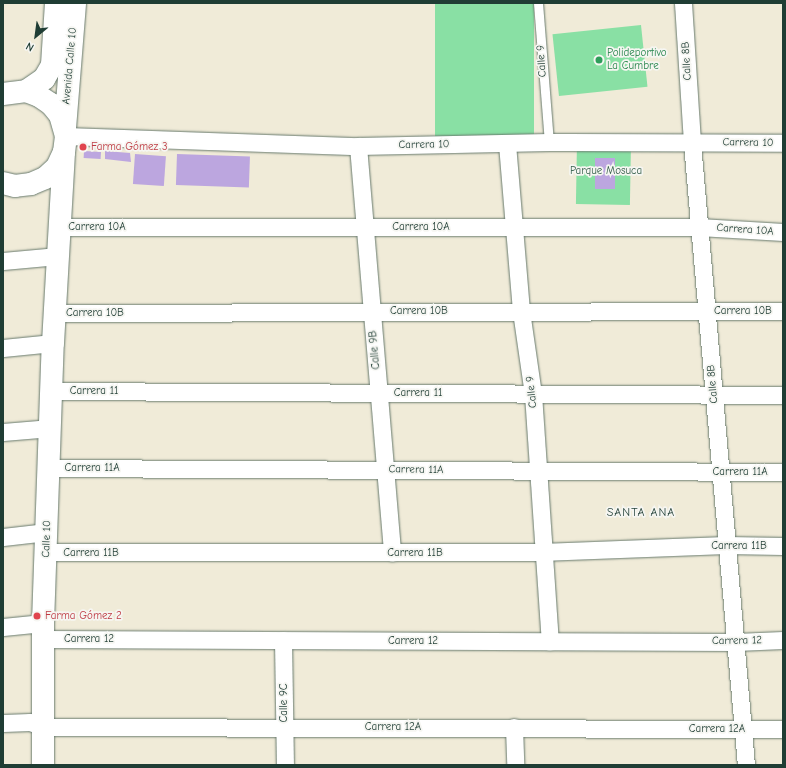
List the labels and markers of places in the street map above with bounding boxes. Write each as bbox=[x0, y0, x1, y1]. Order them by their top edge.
place label: Polideportivo La Cumbre bbox=[607, 47, 667, 73]
marker: Polideportivo La Cumbre bbox=[594, 55, 604, 65]
place label: Farma Gómez 3 bbox=[91, 140, 168, 154]
marker: Farma Gómez 3 bbox=[78, 142, 88, 152]
place label: Farma Gómez 2 bbox=[45, 609, 122, 623]
marker: Farma Gómez 2 bbox=[32, 611, 42, 621]

